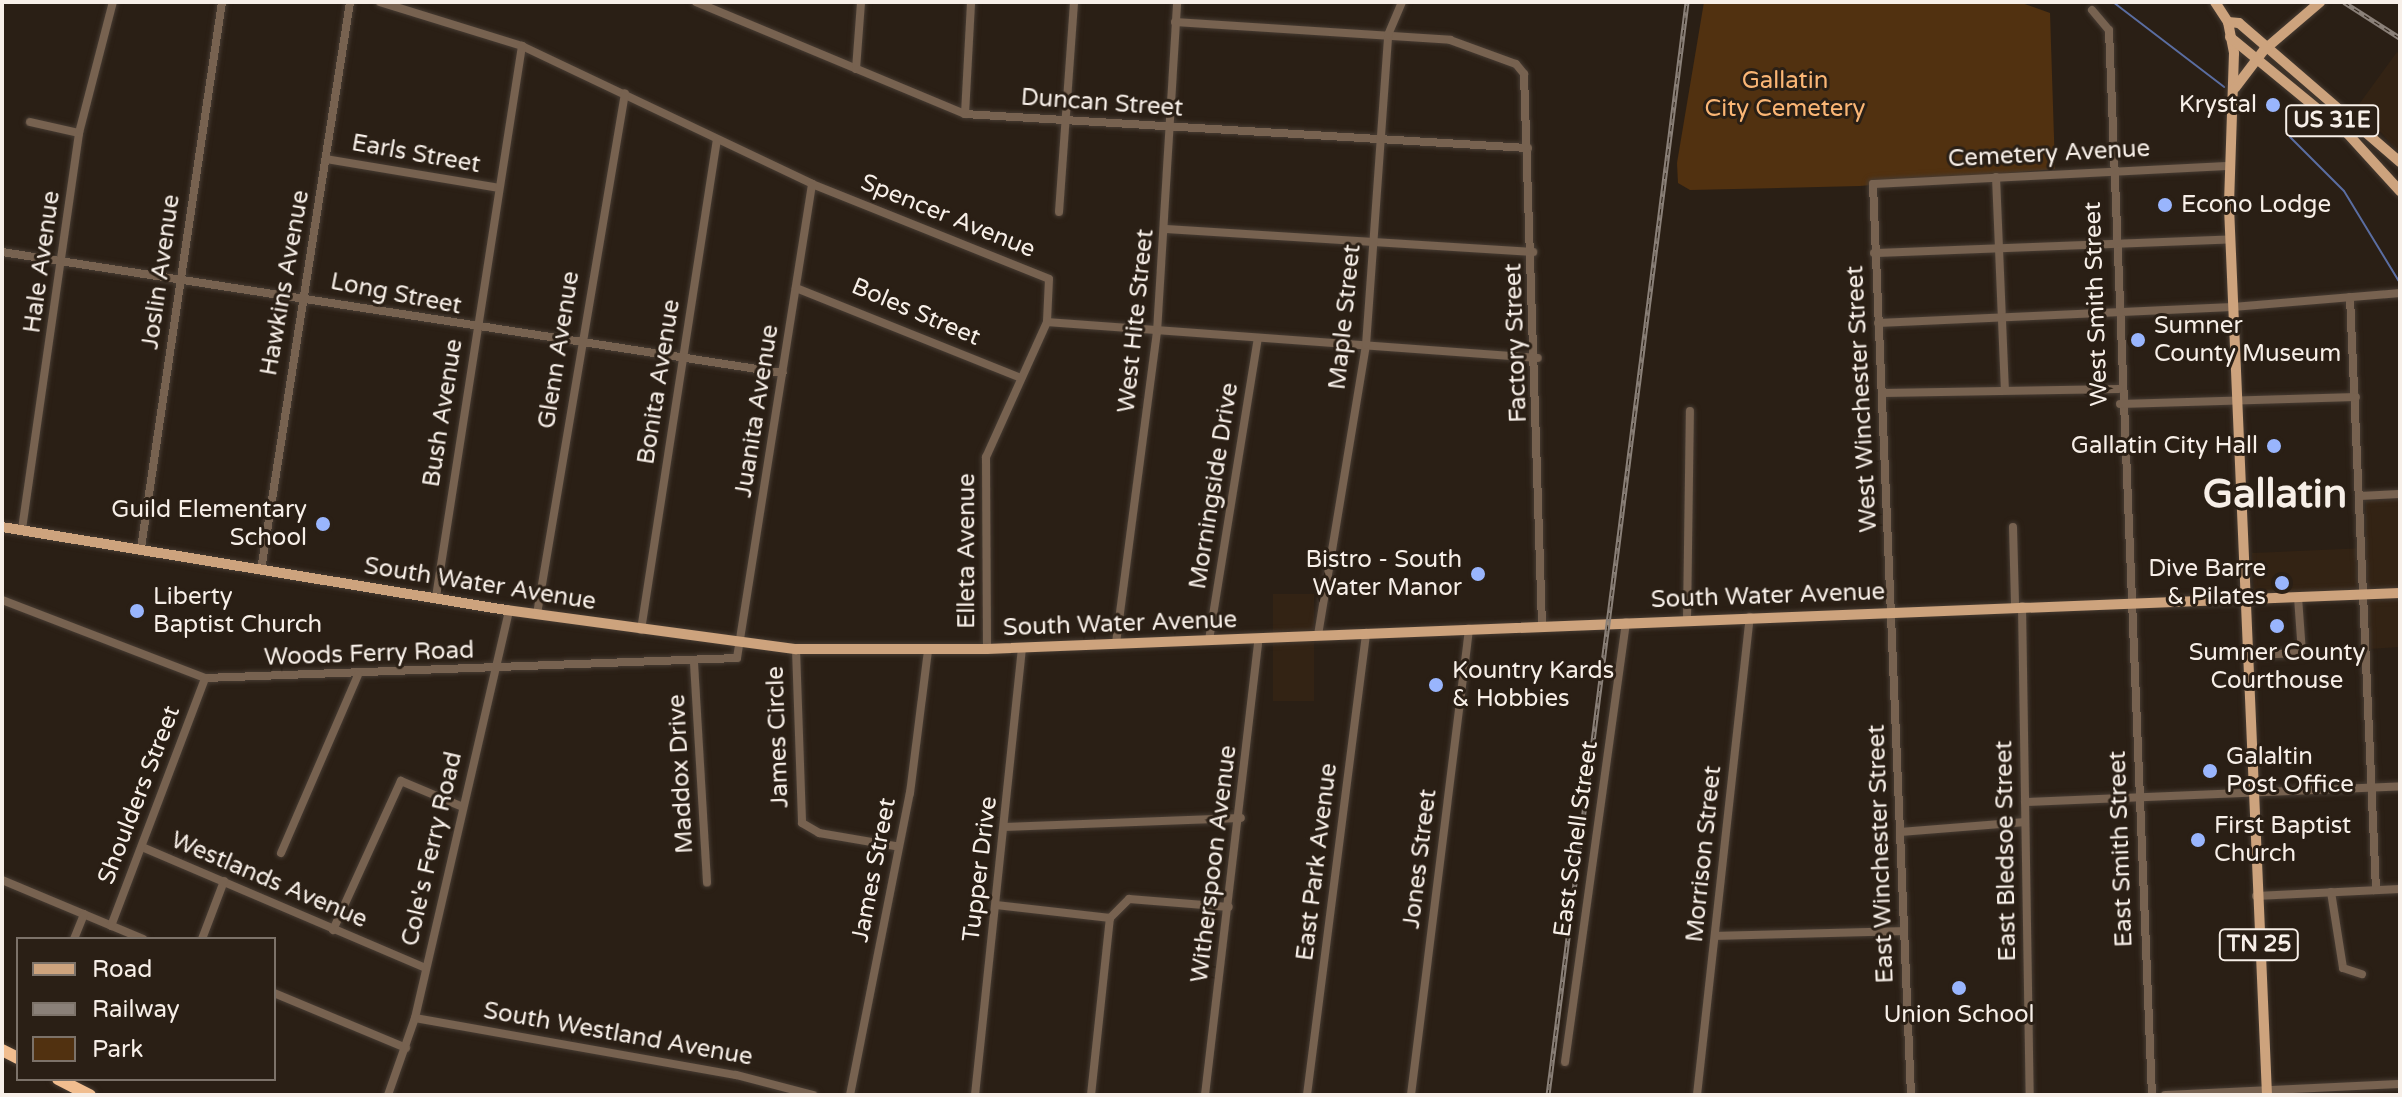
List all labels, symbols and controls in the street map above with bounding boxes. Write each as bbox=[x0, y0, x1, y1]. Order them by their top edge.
park label: Gallatin City Cemetery bbox=[1705, 67, 1865, 123]
street label: Duncan Street bbox=[1020, 83, 1184, 123]
place label: Krystal bbox=[2179, 91, 2257, 119]
marker: Krystal bbox=[2264, 96, 2282, 114]
road number: US 31E bbox=[2284, 103, 2380, 139]
street label: Earls Street bbox=[349, 129, 483, 179]
street label: Cemetery Avenue bbox=[1947, 134, 2151, 174]
street label: Spencer Avenue bbox=[857, 168, 1039, 264]
street label: Hawkins Avenue bbox=[255, 188, 315, 378]
street label: Hale Avenue bbox=[18, 189, 66, 335]
place label: Econo Lodge bbox=[2181, 191, 2331, 219]
street label: Joslin Avenue bbox=[136, 193, 186, 351]
marker: Econo Lodge bbox=[2156, 196, 2174, 214]
street label: West Smith Street bbox=[2078, 201, 2114, 407]
street label: West Hite Street bbox=[1112, 228, 1160, 414]
street label: Maple Street bbox=[1323, 243, 1367, 391]
street label: Factory Street bbox=[1499, 263, 1533, 423]
street label: West Winchester Street bbox=[1841, 265, 1883, 533]
street label: Long Street bbox=[328, 267, 464, 321]
street label: Glenn Avenue bbox=[532, 269, 586, 431]
street label: Boles Street bbox=[847, 272, 985, 352]
street label: Bonita Avenue bbox=[632, 298, 686, 466]
place label: Sumner County Museum bbox=[2154, 312, 2341, 368]
street label: Juanita Avenue bbox=[729, 322, 785, 500]
marker: Sumner County Museum bbox=[2129, 331, 2147, 349]
street label: Bush Avenue bbox=[417, 337, 469, 489]
street label: Morningside Drive bbox=[1183, 381, 1245, 591]
place label: Gallatin City Hall bbox=[2071, 432, 2258, 460]
marker: Gallatin City Hall bbox=[2265, 437, 2283, 455]
district label: Gallatin bbox=[2203, 470, 2347, 518]
street label: Elleta Avenue bbox=[953, 473, 981, 629]
place label: Guild Elementary School bbox=[111, 496, 307, 552]
marker: Guild Elementary School bbox=[314, 515, 332, 533]
place label: Bistro - South Water Manor bbox=[1306, 546, 1462, 602]
street label: South Water Avenue bbox=[362, 551, 598, 617]
place label: Dive Barre & Pilates bbox=[2148, 555, 2266, 611]
marker: Bistro - South Water Manor bbox=[1469, 565, 1487, 583]
marker: Dive Barre & Pilates bbox=[2273, 574, 2291, 592]
street label: South Water Avenue bbox=[1650, 578, 1886, 614]
place label: Liberty Baptist Church bbox=[153, 583, 322, 639]
marker: Liberty Baptist Church bbox=[128, 602, 146, 620]
street label: South Water Avenue bbox=[1002, 606, 1238, 642]
marker: Sumner County Courthouse bbox=[2268, 617, 2286, 635]
street label: Woods Ferry Road bbox=[263, 636, 475, 672]
place label: Sumner County Courthouse bbox=[2189, 639, 2365, 695]
place label: Kountry Kards & Hobbies bbox=[1452, 657, 1614, 713]
street label: James Circle bbox=[761, 666, 795, 808]
marker: Kountry Kards & Hobbies bbox=[1427, 676, 1445, 694]
street label: Maddox Drive bbox=[662, 694, 700, 854]
street label: Shoulders Street bbox=[92, 702, 186, 888]
street label: East Winchester Street bbox=[1862, 724, 1900, 984]
street label: East Schell Street bbox=[1548, 739, 1604, 939]
street label: East Bledsoe Street bbox=[1990, 740, 2022, 962]
place label: Galaltin Post Office bbox=[2226, 743, 2354, 799]
street label: Witherspoon Avenue bbox=[1185, 744, 1243, 984]
street label: Cole's Ferry Road bbox=[396, 749, 468, 949]
street label: East Smith Street bbox=[2103, 750, 2139, 948]
street label: East Park Avenue bbox=[1291, 762, 1343, 962]
marker: Galaltin Post Office bbox=[2201, 762, 2219, 780]
street label: Morrison Street bbox=[1680, 764, 1728, 944]
street label: Jones Street bbox=[1397, 788, 1443, 930]
street label: James Street bbox=[846, 795, 902, 945]
street label: Tupper Drive bbox=[957, 795, 1003, 943]
place label: First Baptist Church bbox=[2214, 812, 2351, 868]
street label: Westlands Avenue bbox=[167, 826, 371, 934]
marker: First Baptist Church bbox=[2189, 831, 2207, 849]
road number: TN 25 bbox=[2217, 927, 2301, 963]
legend bbox=[16, 937, 276, 1081]
text: Road bbox=[92, 955, 152, 984]
marker: Union School bbox=[1950, 979, 1968, 997]
text: Railway bbox=[92, 995, 180, 1024]
street label: South Westland Avenue bbox=[481, 996, 755, 1072]
place label: Union School bbox=[1883, 1001, 2035, 1029]
text: Park bbox=[92, 1035, 143, 1064]

